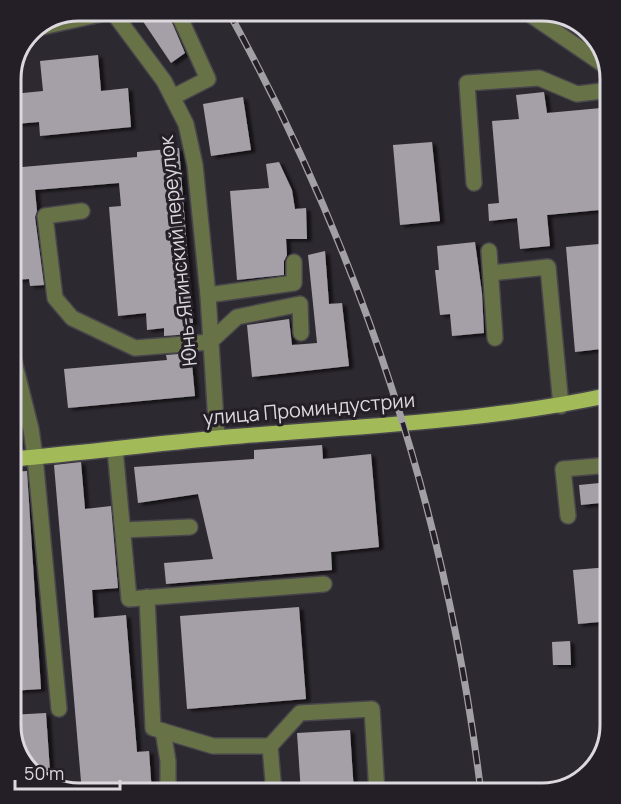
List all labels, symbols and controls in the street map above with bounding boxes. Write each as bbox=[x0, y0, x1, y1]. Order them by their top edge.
street label: Юнь-Ягинский переулок bbox=[152, 133, 203, 368]
street label: улица Проминдустрии bbox=[202, 386, 416, 431]
scale bar bbox=[15, 753, 120, 791]
text: 50 m bbox=[24, 761, 64, 785]

